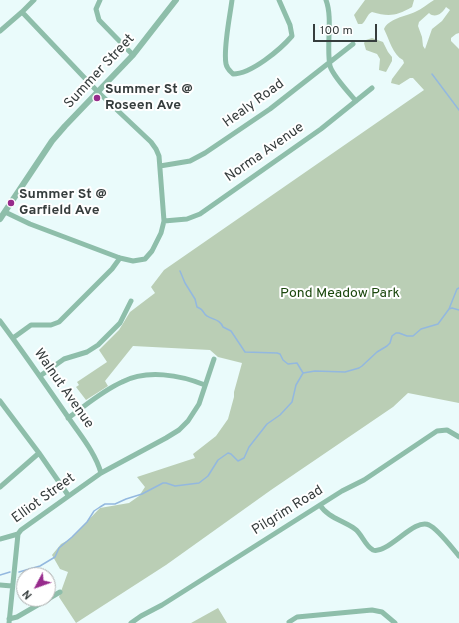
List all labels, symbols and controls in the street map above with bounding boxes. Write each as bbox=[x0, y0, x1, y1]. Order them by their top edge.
scale bar bbox=[315, 16, 379, 42]
text: 100 m bbox=[320, 23, 353, 39]
street label: Summer Street bbox=[61, 31, 139, 113]
street label: Healy Road bbox=[220, 76, 288, 132]
place label: Summer St @ Roseen Ave bbox=[105, 82, 193, 114]
marker: Summer St @ Roseen Ave bbox=[92, 93, 102, 103]
street label: Norma Avenue bbox=[222, 120, 308, 186]
place label: Summer St @ Garfield Ave bbox=[19, 187, 107, 220]
marker: Summer St @ Garfield Ave bbox=[6, 198, 16, 208]
park label: Pond Meadow Park bbox=[280, 286, 400, 302]
street label: Walnut Avenue bbox=[29, 346, 97, 432]
street label: Elliot Street bbox=[9, 470, 79, 528]
street label: Pilgrim Road bbox=[249, 483, 327, 539]
north arrow bbox=[16, 567, 56, 607]
text: N bbox=[20, 587, 36, 602]

